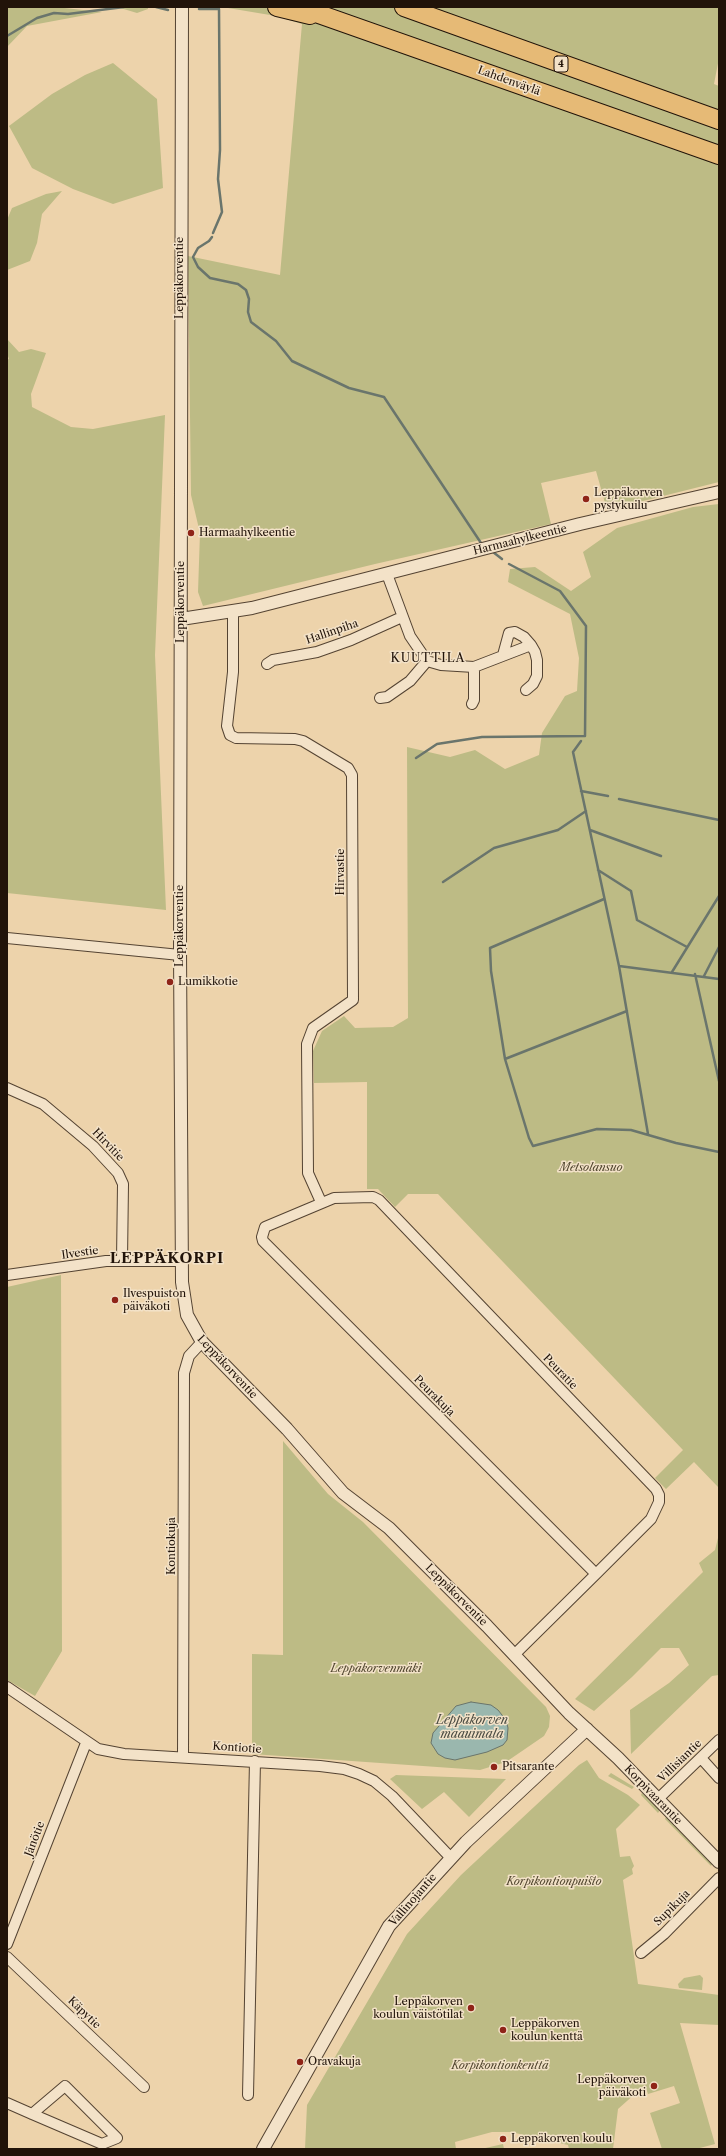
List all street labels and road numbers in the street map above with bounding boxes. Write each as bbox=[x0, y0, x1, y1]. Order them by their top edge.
road number: 4 bbox=[554, 56, 568, 72]
street label: Lahdenväylä bbox=[476, 64, 542, 98]
street label: Leppäkorventie bbox=[173, 237, 187, 319]
street label: Harmaahylkeentie bbox=[472, 522, 568, 558]
street label: Leppäkorventie bbox=[174, 561, 188, 643]
street label: Hallinpiha bbox=[304, 617, 360, 647]
street label: Hirvastie bbox=[334, 849, 348, 895]
street label: Leppäkorventie bbox=[173, 885, 187, 967]
street label: Hirvitie bbox=[89, 1126, 127, 1164]
street label: Ilvestie bbox=[61, 1244, 99, 1262]
street label: Leppäkorventie bbox=[194, 1332, 260, 1402]
street label: Peuratie bbox=[540, 1352, 580, 1392]
street label: Peurakuja bbox=[411, 1373, 457, 1419]
street label: Kontiokuja bbox=[165, 1517, 179, 1575]
street label: Leppäkorventie bbox=[422, 1561, 490, 1629]
street label: Villisiantie bbox=[655, 1737, 705, 1785]
street label: Kontiotie bbox=[212, 1740, 262, 1756]
street label: Korpivaarantie bbox=[621, 1763, 685, 1827]
street label: Jänötie bbox=[22, 1820, 48, 1858]
street label: Vallinojantie bbox=[387, 1871, 439, 1929]
street label: Supikuja bbox=[651, 1887, 693, 1929]
street label: Käpytie bbox=[65, 1994, 103, 2032]

